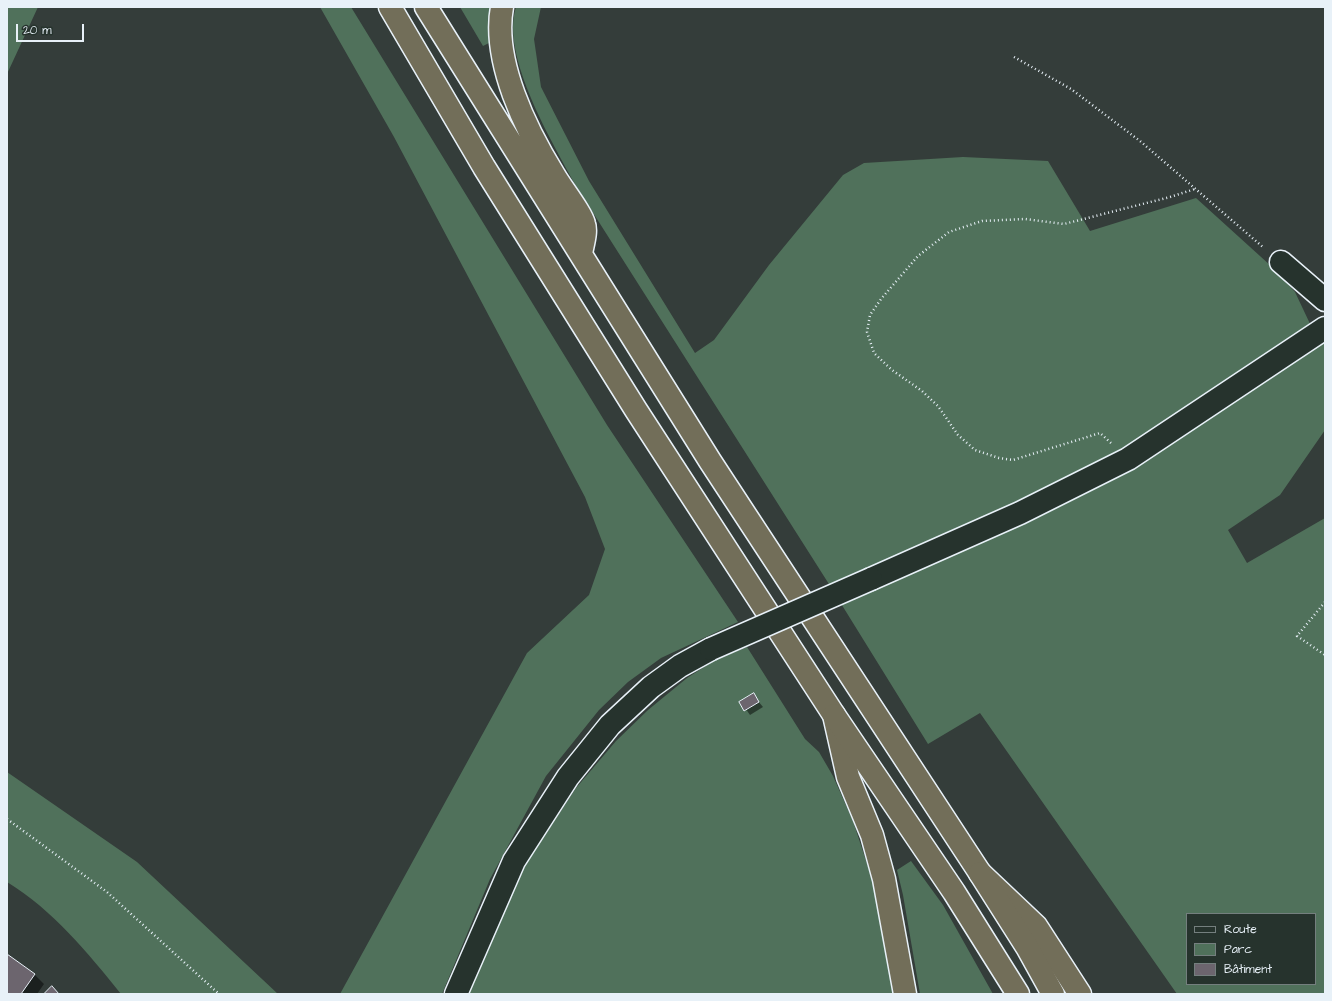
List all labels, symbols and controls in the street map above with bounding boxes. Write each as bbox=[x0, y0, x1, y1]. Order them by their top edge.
scale bar bbox=[18, 16, 86, 42]
text: 20 m bbox=[23, 22, 52, 39]
legend bbox=[1186, 913, 1316, 985]
text: Route bbox=[1224, 921, 1257, 938]
text: Parc bbox=[1224, 941, 1252, 958]
text: Bâtiment bbox=[1224, 961, 1272, 978]

